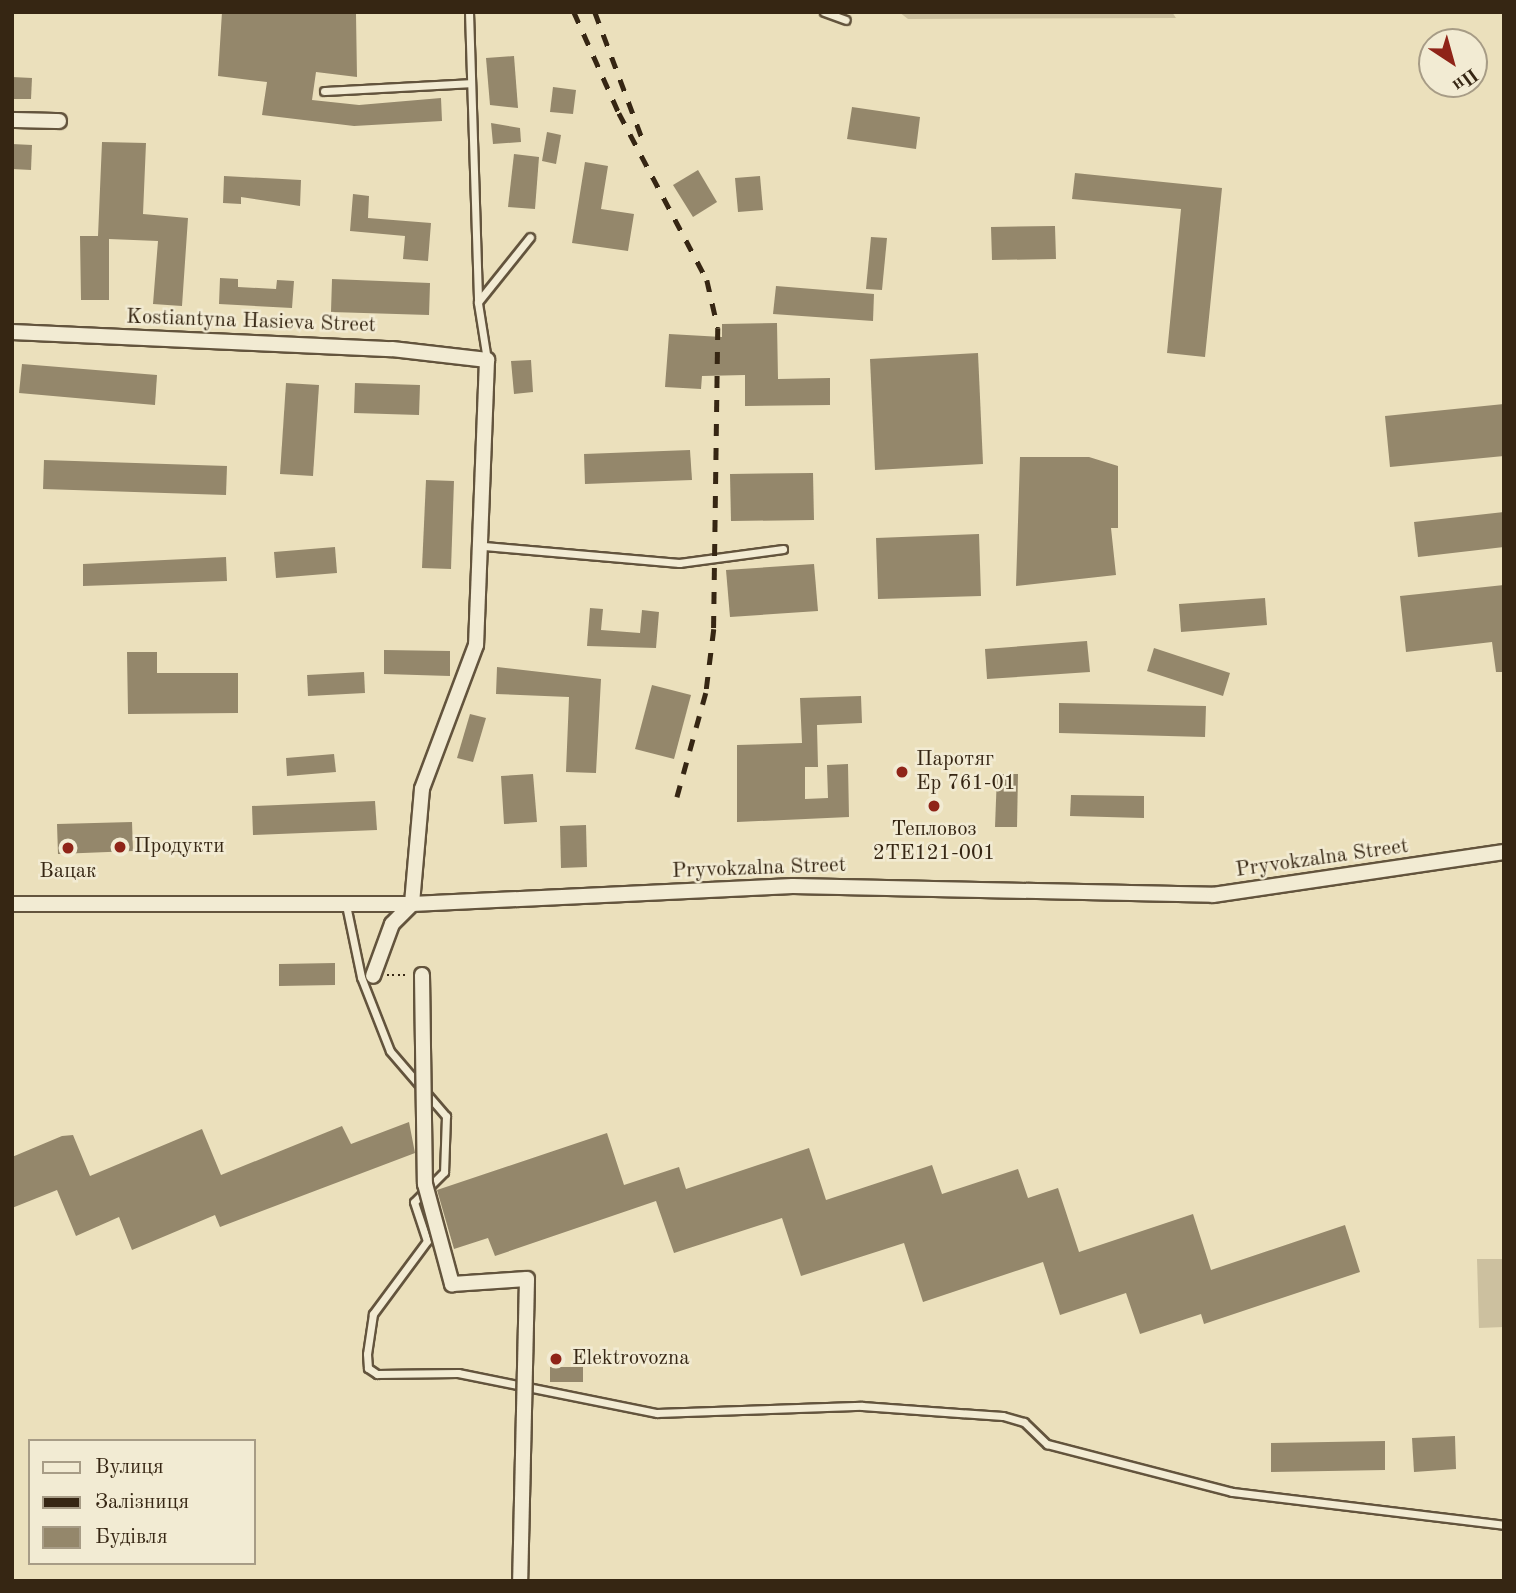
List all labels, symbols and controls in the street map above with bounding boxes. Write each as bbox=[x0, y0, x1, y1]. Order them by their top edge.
north arrow bbox=[1418, 28, 1488, 98]
text: Пн bbox=[1448, 63, 1481, 94]
street label: Kostiantyna Hasieva Street bbox=[126, 305, 376, 339]
place label: Паротяг Ер 761-01 bbox=[916, 747, 1016, 797]
marker: Паротяг Ер 761-01 bbox=[894, 764, 910, 780]
marker: Тепловоз 2ТЕ121-001 bbox=[926, 798, 942, 814]
place label: Тепловоз 2ТЕ121-001 bbox=[873, 817, 995, 867]
place label: Продукти bbox=[134, 834, 224, 860]
street label: Pryvokzalna Street bbox=[1234, 834, 1410, 884]
marker: Продукти bbox=[112, 839, 128, 855]
marker: Вацак bbox=[60, 840, 76, 856]
street label: Pryvokzalna Street bbox=[672, 853, 846, 885]
place label: Вацак bbox=[39, 859, 97, 885]
place label: Elektrovozna bbox=[572, 1346, 690, 1372]
marker: Elektrovozna bbox=[546, 1349, 566, 1369]
legend bbox=[28, 1439, 256, 1565]
text: Вулиця bbox=[95, 1457, 164, 1478]
text: Залізниця bbox=[95, 1492, 189, 1513]
text: Будівля bbox=[95, 1527, 168, 1548]

